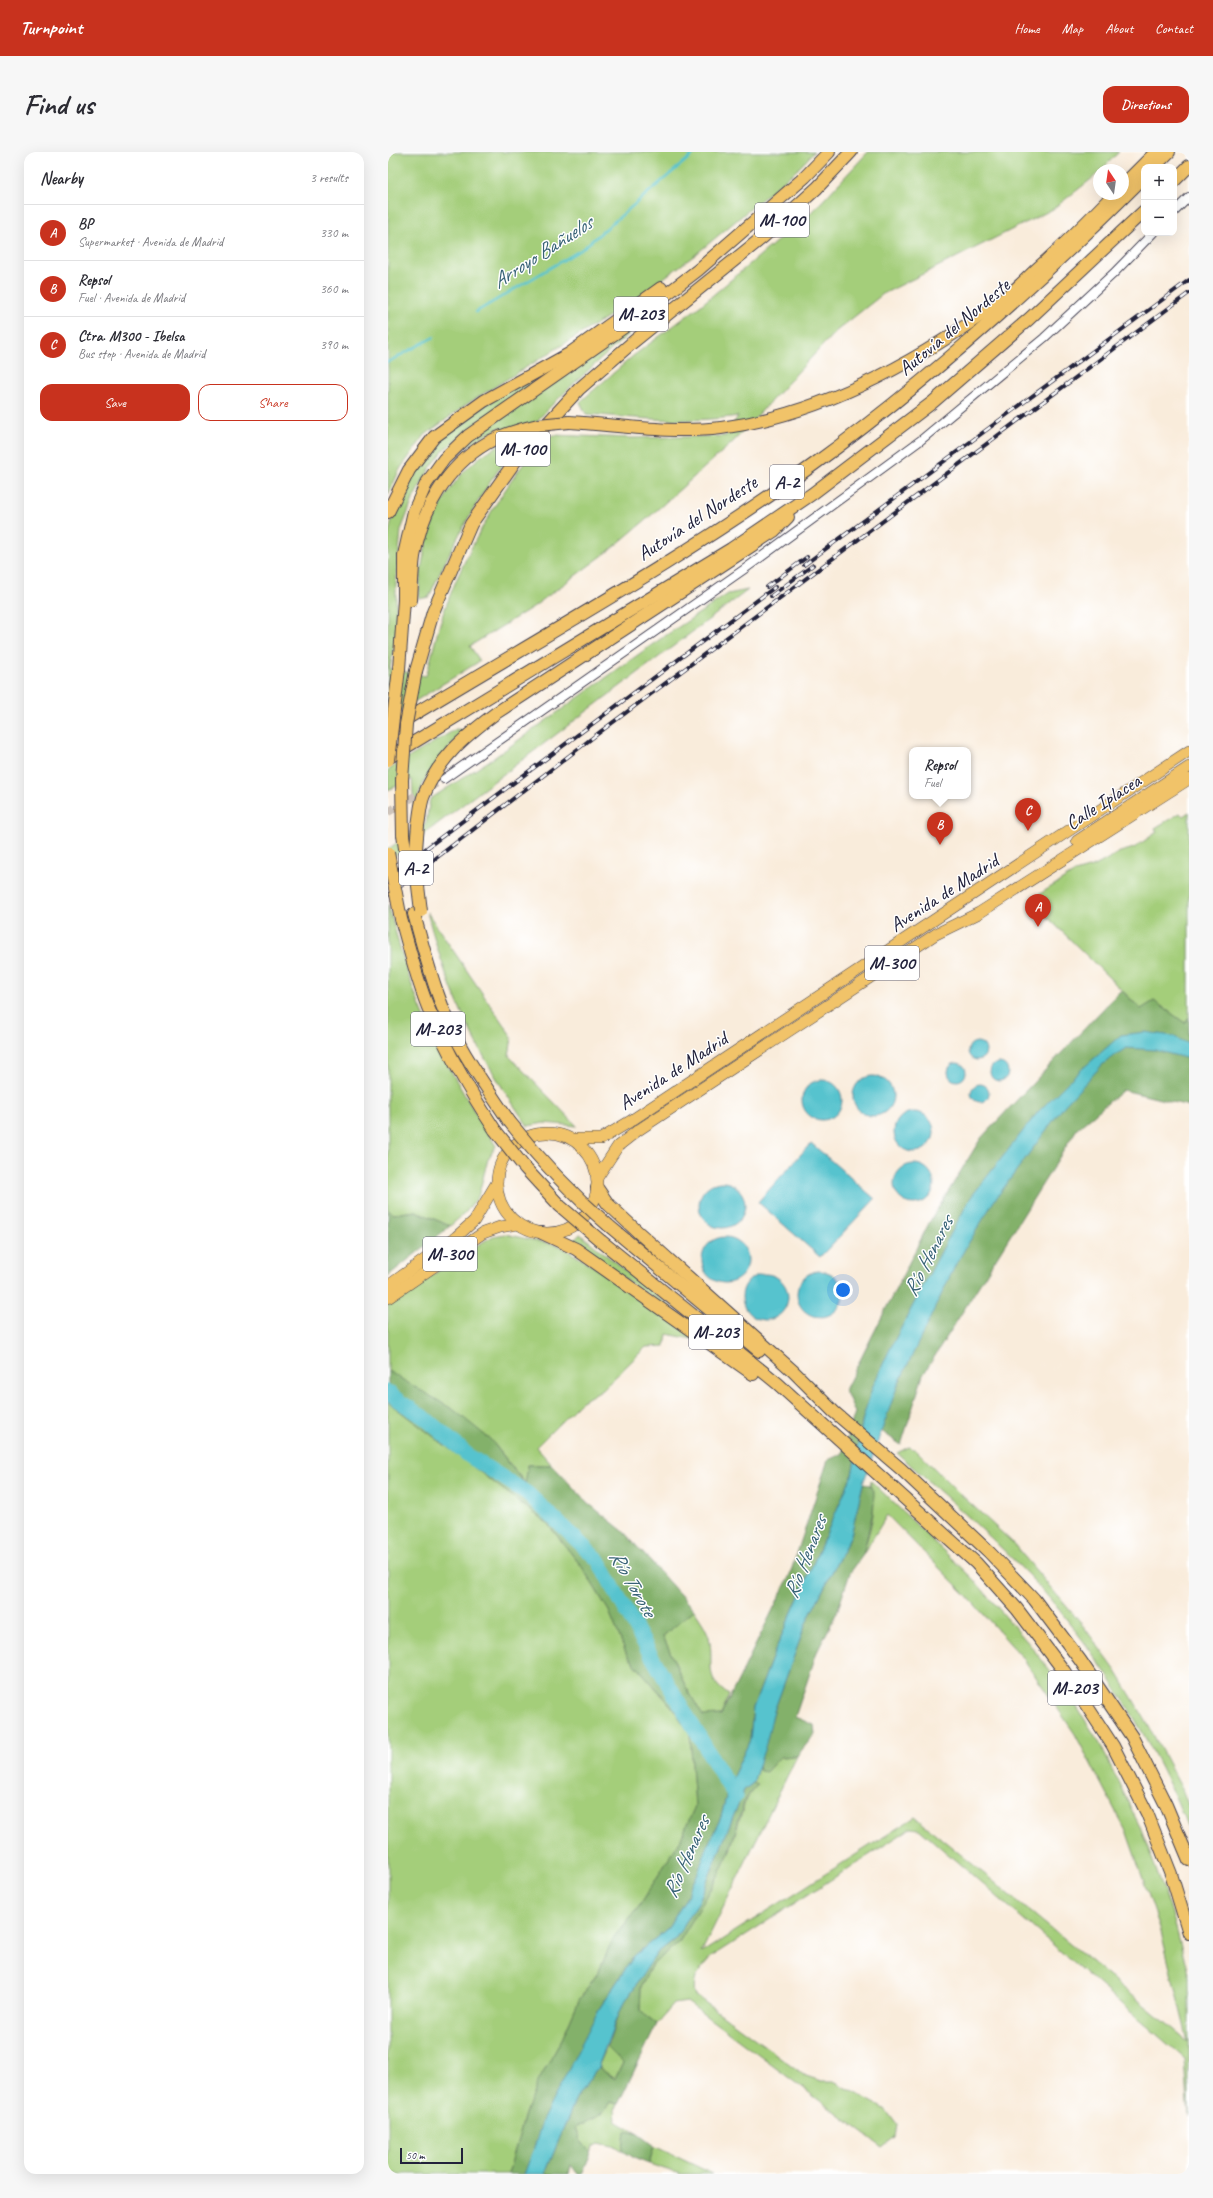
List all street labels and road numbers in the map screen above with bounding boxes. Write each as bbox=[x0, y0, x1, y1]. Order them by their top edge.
road number: M-100 bbox=[755, 203, 809, 237]
street label: Autovía del Nordeste bbox=[893, 272, 1016, 381]
road number: M-203 bbox=[614, 297, 668, 331]
road number: M-100 bbox=[496, 432, 550, 466]
road number: A-2 bbox=[770, 465, 804, 499]
street label: Autovía del Nordeste bbox=[632, 469, 763, 566]
street label: Calle Iplacea bbox=[1061, 767, 1147, 836]
street label: Avenida de Madrid bbox=[885, 847, 1006, 938]
road number: A-2 bbox=[399, 851, 433, 885]
road number: M-300 bbox=[865, 946, 919, 980]
road number: M-203 bbox=[411, 1012, 465, 1046]
street label: Avenida de Madrid bbox=[614, 1025, 735, 1116]
road number: M-300 bbox=[423, 1237, 477, 1271]
road number: M-203 bbox=[689, 1315, 743, 1349]
road number: M-203 bbox=[1048, 1671, 1102, 1705]

